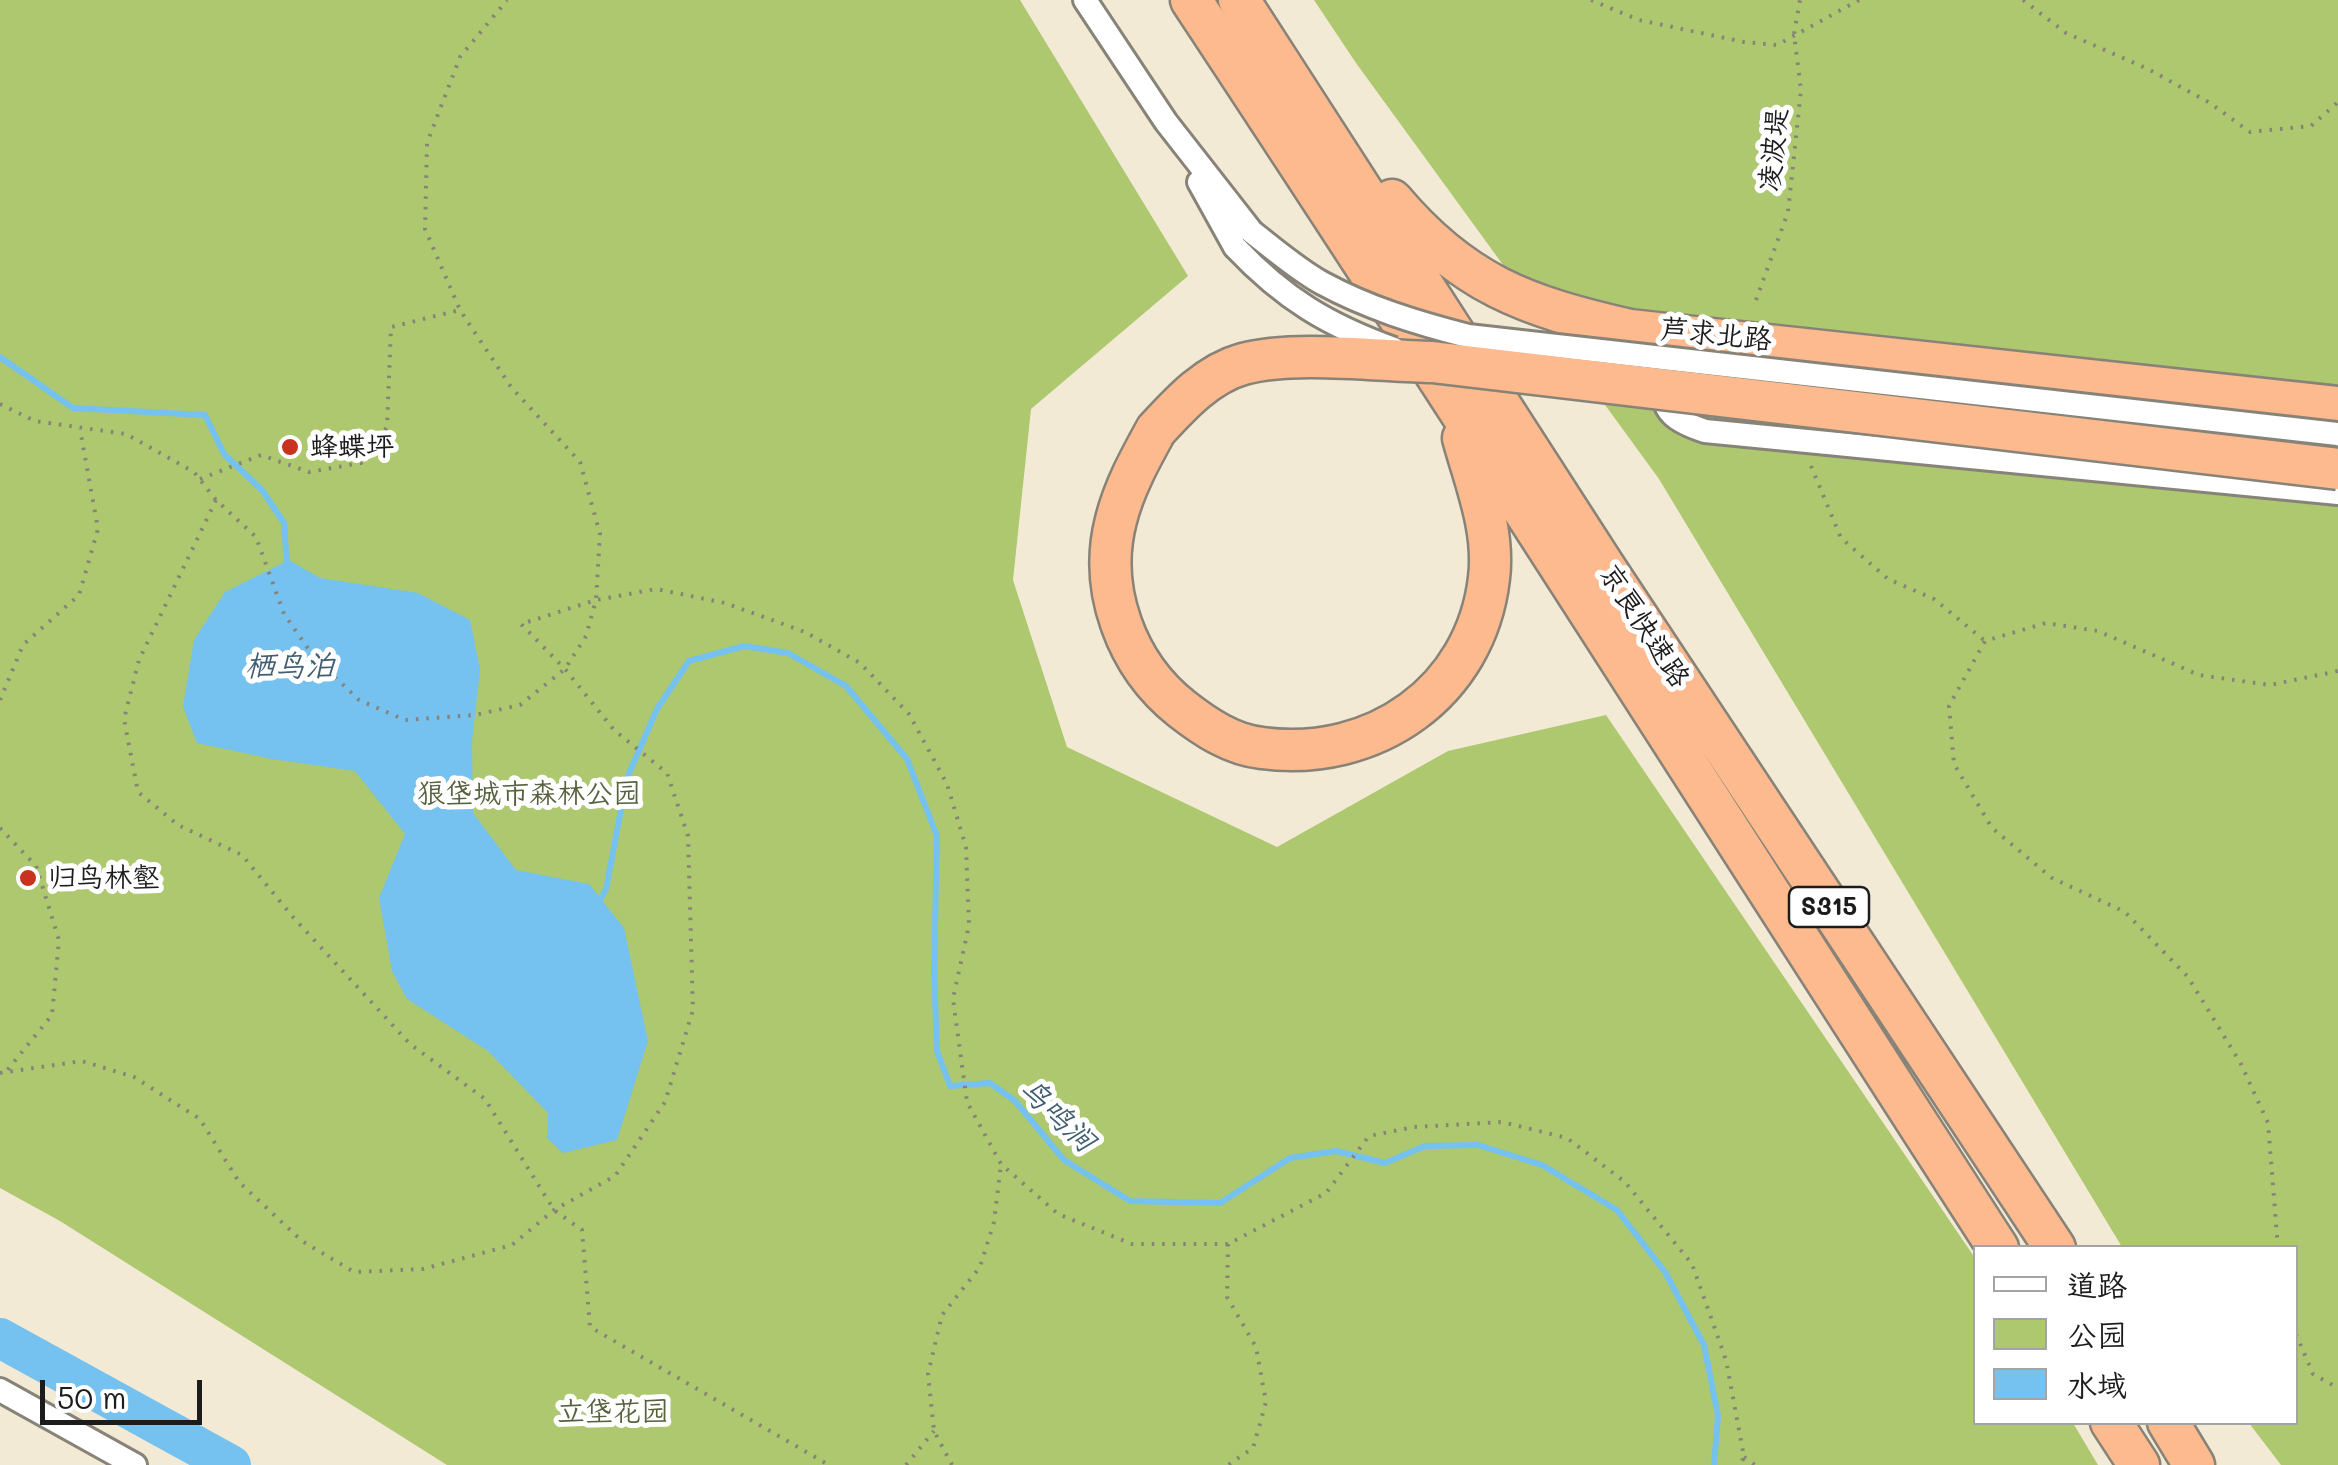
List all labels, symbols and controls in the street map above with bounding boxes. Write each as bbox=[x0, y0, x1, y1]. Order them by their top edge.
street label: 凌波堤 bbox=[1753, 106, 1795, 194]
street label: 芦求北路 bbox=[1659, 312, 1773, 358]
place label: 蜂蝶坪 bbox=[310, 430, 394, 464]
marker: 蜂蝶坪 bbox=[279, 436, 301, 458]
street label: 京良快速路 bbox=[1592, 558, 1696, 694]
water label: 栖鸟泊 bbox=[245, 649, 335, 685]
park label: 狼垡城市森林公园 bbox=[417, 777, 641, 811]
place label: 归鸟林壑 bbox=[48, 861, 160, 895]
marker: 归鸟林壑 bbox=[17, 867, 39, 889]
road number: S315 bbox=[1789, 887, 1869, 927]
water label: 鸟鸣涧 bbox=[1012, 1071, 1102, 1159]
legend bbox=[1973, 1245, 2298, 1425]
text: 道路 bbox=[2067, 1264, 2127, 1304]
text: 公园 bbox=[2067, 1314, 2127, 1354]
scale bar bbox=[45, 1360, 208, 1422]
text: 水域 bbox=[2067, 1364, 2127, 1404]
text: 50 m bbox=[57, 1377, 127, 1417]
park label: 立垡花园 bbox=[557, 1395, 669, 1429]

